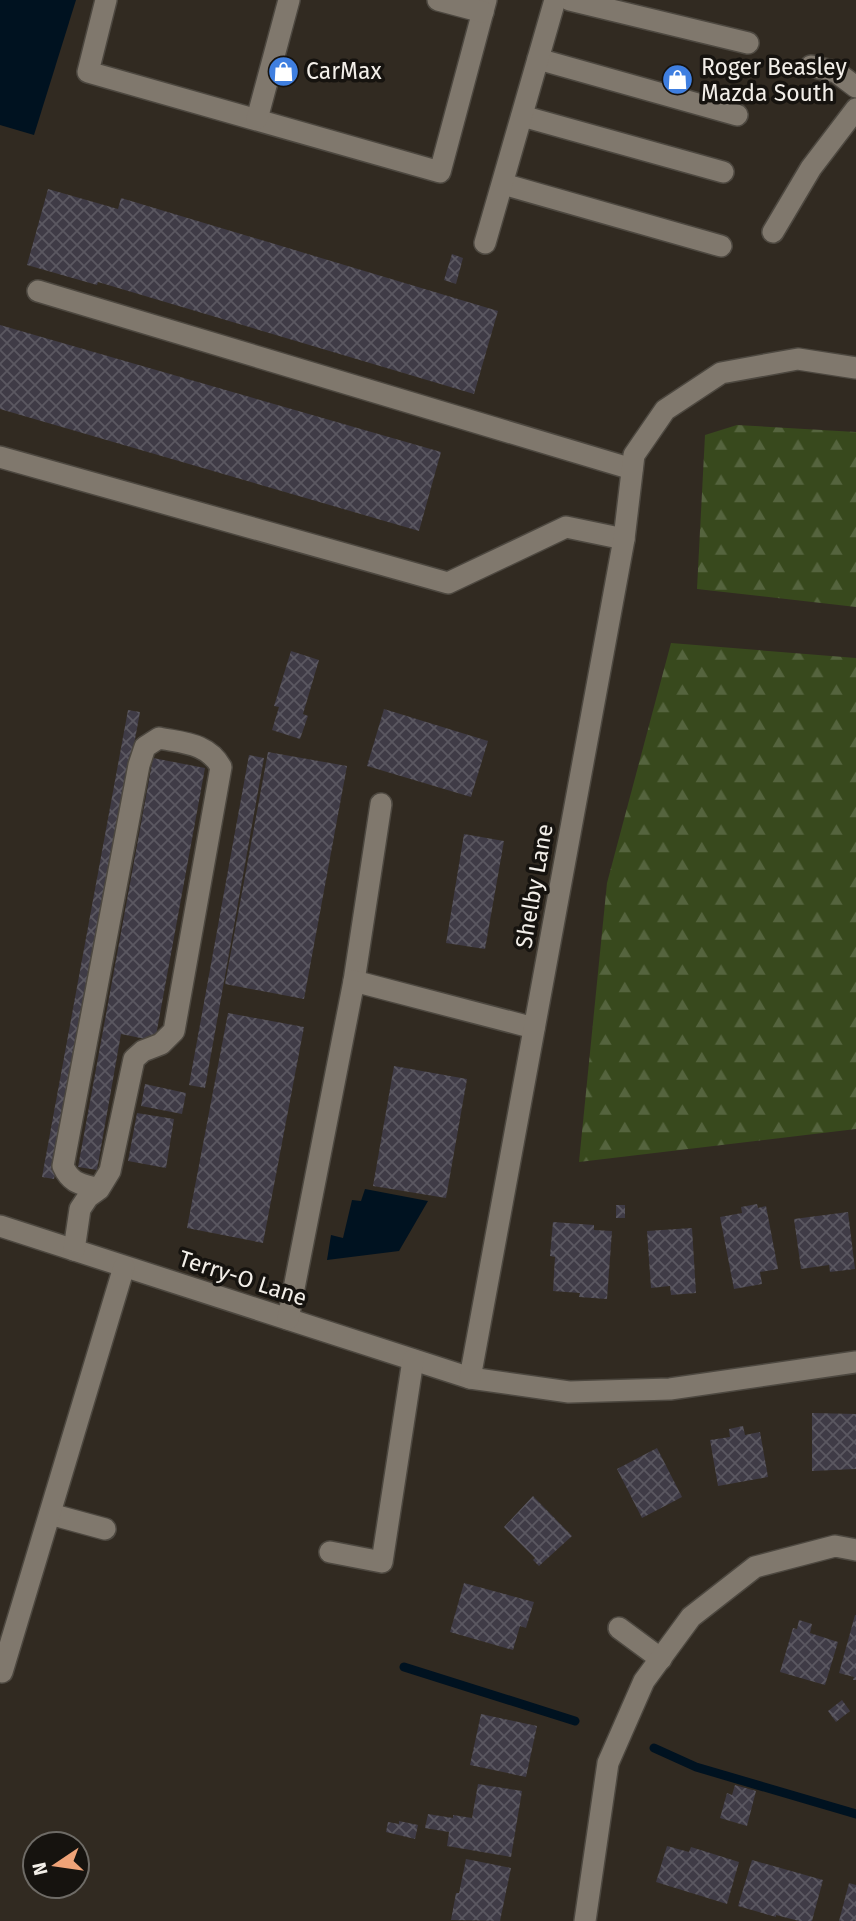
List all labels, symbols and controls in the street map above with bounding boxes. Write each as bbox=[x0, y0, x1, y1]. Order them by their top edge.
place label: Roger Beasley Mazda South bbox=[701, 53, 847, 107]
shop icon: CarMax bbox=[266, 54, 300, 88]
place label: CarMax bbox=[306, 57, 382, 85]
shop icon: Roger Beasley Mazda South bbox=[661, 63, 695, 97]
street label: Shelby Lane bbox=[509, 822, 559, 950]
street label: Terry-O Lane bbox=[175, 1244, 311, 1312]
north arrow bbox=[21, 1830, 91, 1900]
text: N bbox=[27, 1860, 53, 1877]

